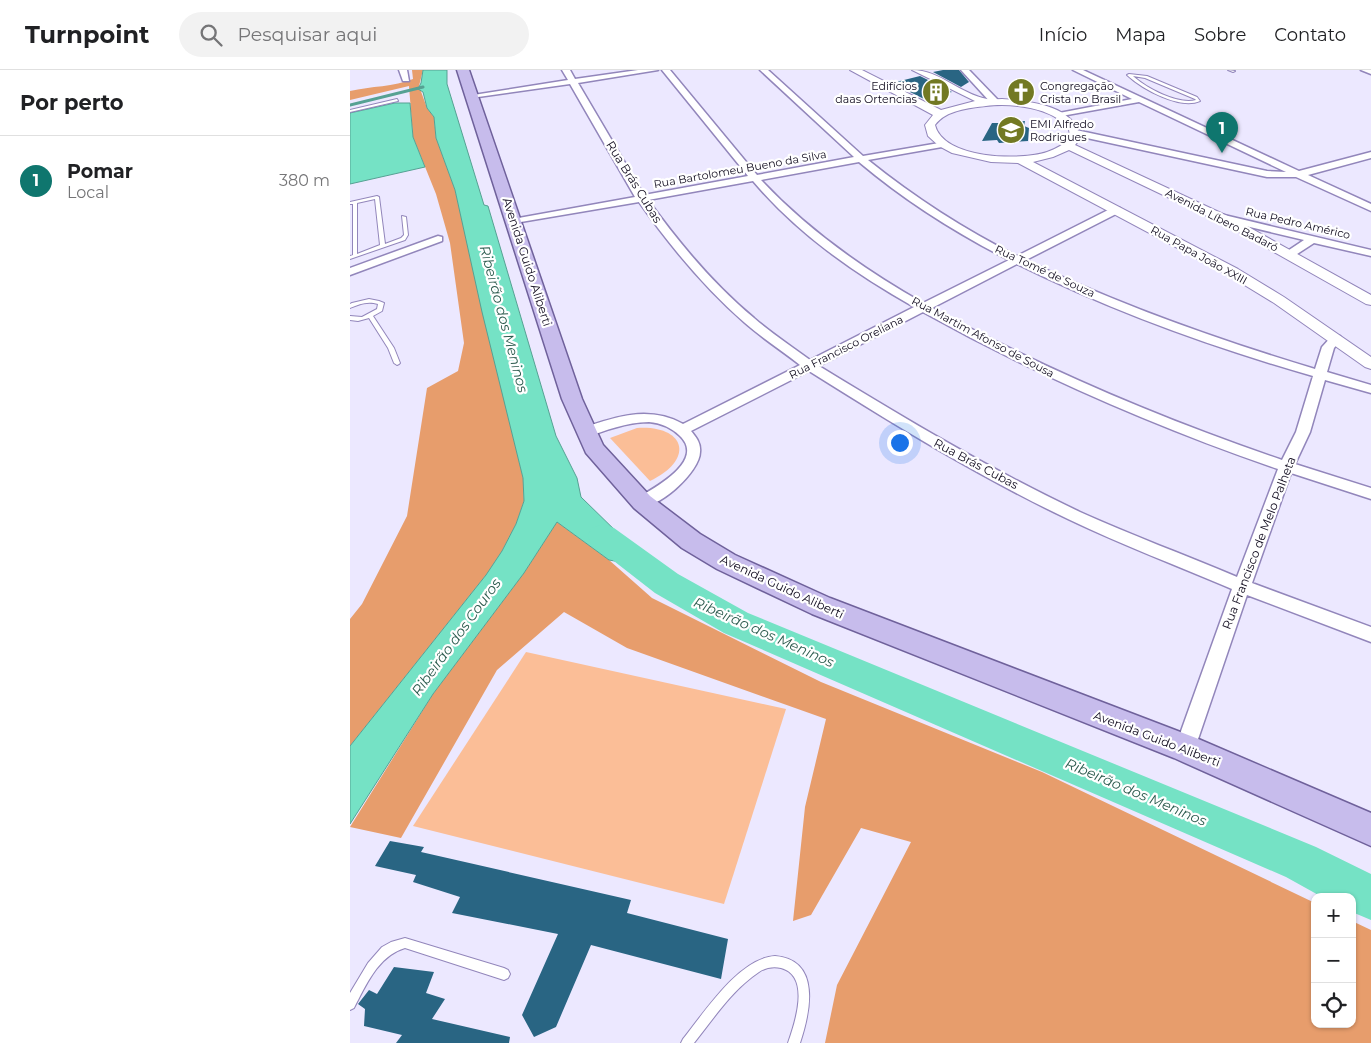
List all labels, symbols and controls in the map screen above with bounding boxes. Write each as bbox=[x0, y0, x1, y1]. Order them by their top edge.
search box bbox=[179, 12, 529, 57]
text: Turnpoint bbox=[25, 20, 149, 49]
icon: search bbox=[197, 21, 225, 49]
text: Pesquisar aqui bbox=[237, 23, 377, 46]
text: Início bbox=[1039, 24, 1087, 46]
text: Mapa bbox=[1115, 24, 1166, 46]
text: Sobre bbox=[1194, 24, 1246, 46]
text: Contato bbox=[1274, 24, 1346, 46]
building icon: Edifícios daas Ortencias bbox=[921, 77, 951, 107]
church icon: Congregação Crista no Brasil bbox=[1006, 77, 1036, 107]
place label: Edifícios daas Ortencias bbox=[835, 79, 918, 106]
place label: Congregação Crista no Brasil bbox=[1040, 79, 1121, 106]
text: Por perto bbox=[20, 90, 124, 115]
pin: 1 bbox=[1206, 112, 1238, 153]
school or university icon: EMI Alfredo Rodrigues bbox=[996, 115, 1026, 145]
place label: EMI Alfredo Rodrigues bbox=[1030, 117, 1094, 144]
street label: Rua Brás Cubas bbox=[603, 138, 666, 226]
street label: Rua Bartolomeu Bueno da Silva bbox=[653, 147, 827, 191]
text: Pomar bbox=[67, 160, 133, 183]
text: 1 bbox=[33, 171, 39, 190]
text: 380 m bbox=[279, 171, 330, 190]
text: Local bbox=[67, 183, 109, 202]
street label: Avenida Líbero Badaró bbox=[1163, 185, 1281, 255]
street label: Avenida Guido Aliberti bbox=[500, 196, 555, 328]
street label: Rua Pedro Américo bbox=[1244, 204, 1352, 242]
street label: Rua Papa João XXIII bbox=[1148, 223, 1250, 287]
street label: Rua Tomé de Souza bbox=[993, 242, 1097, 300]
water label: Ribeirão dos Meninos bbox=[476, 243, 532, 395]
street label: Rua Martim Afonso de Sousa bbox=[909, 293, 1057, 381]
street label: Rua Francisco Oreliana bbox=[787, 312, 905, 382]
your location bbox=[887, 430, 913, 456]
street label: Rua Brás Cubas bbox=[931, 435, 1021, 492]
street label: Rua Francisco de Melo Palheta bbox=[1219, 454, 1299, 631]
street label: Avenida Guido Aliberti bbox=[718, 551, 846, 622]
water label: Ribeirão dos Couros bbox=[407, 575, 505, 699]
water label: Ribeirão dos Meninos bbox=[691, 593, 837, 671]
street label: Avenida Guido Aliberti bbox=[1092, 707, 1223, 770]
water label: Ribeirão dos Meninos bbox=[1063, 754, 1210, 830]
map controls bbox=[1311, 893, 1356, 1028]
button: + bbox=[1311, 893, 1356, 938]
button: − bbox=[1311, 938, 1356, 983]
button: locate bbox=[1311, 983, 1356, 1028]

